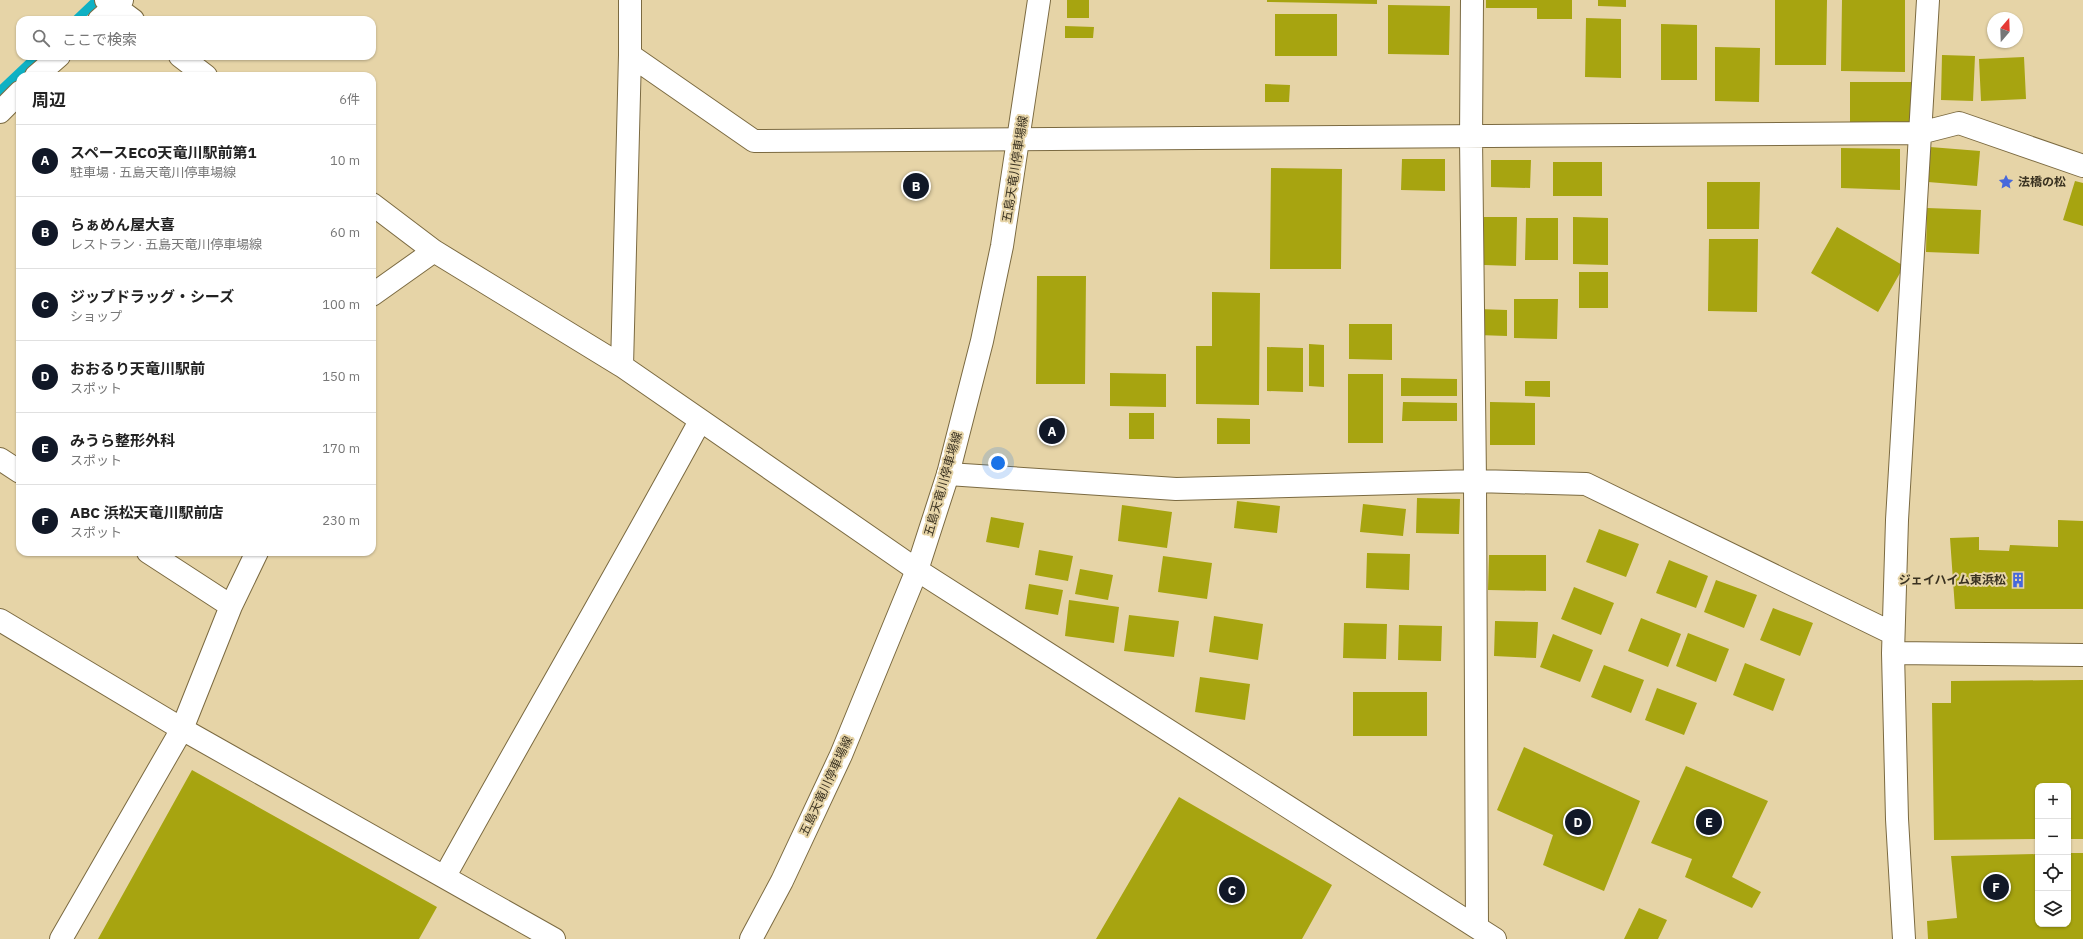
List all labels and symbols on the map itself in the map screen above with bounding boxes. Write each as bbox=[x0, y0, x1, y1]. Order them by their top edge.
north arrow bbox=[1987, 12, 2023, 48]
street label: 五島天竜川停車場線 bbox=[999, 114, 1030, 223]
pin: B bbox=[903, 171, 929, 201]
place icon: 法橋の松 bbox=[1997, 173, 2015, 191]
place label: 法橋の松 bbox=[2018, 174, 2066, 189]
pin: A bbox=[1039, 416, 1065, 446]
street label: 五島天竜川停車場線 bbox=[920, 430, 965, 538]
your location bbox=[988, 453, 1008, 473]
building icon: ジェイハイム東浜松 bbox=[2009, 571, 2027, 589]
place label: ジェイハイム東浜松 bbox=[1899, 572, 2006, 587]
street label: 五島天竜川停車場線 bbox=[796, 734, 855, 838]
pin: D bbox=[1565, 807, 1591, 837]
pin: E bbox=[1696, 807, 1722, 837]
pin: F bbox=[1983, 872, 2009, 902]
pin: C bbox=[1219, 875, 1245, 905]

